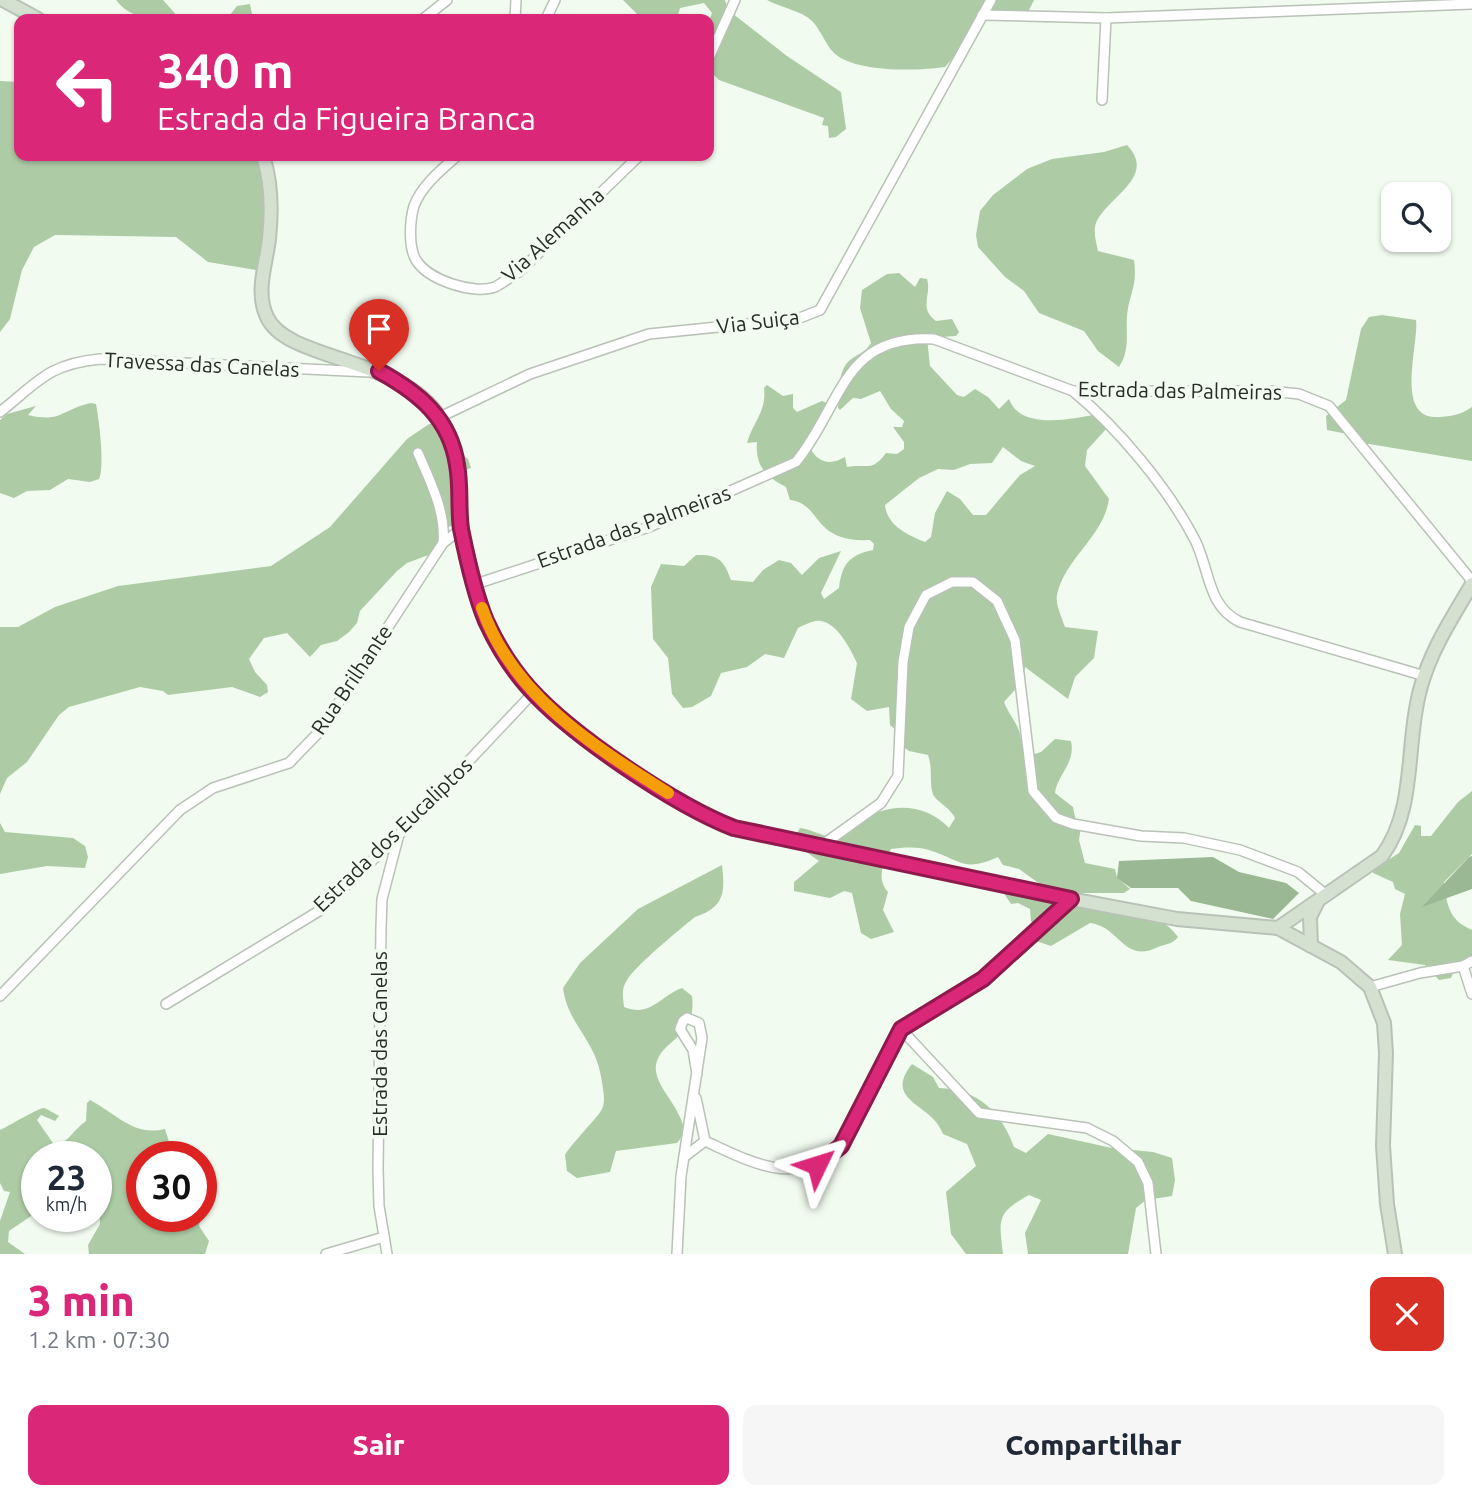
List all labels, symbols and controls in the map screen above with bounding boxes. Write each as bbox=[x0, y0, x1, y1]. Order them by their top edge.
icon: left bbox=[42, 42, 133, 133]
text: 340 m bbox=[157, 42, 294, 97]
text: Estrada da Figueira Branca bbox=[157, 100, 536, 136]
street label: Via Alemanha bbox=[496, 182, 608, 286]
map controls bbox=[1381, 182, 1451, 252]
button: search bbox=[1381, 182, 1451, 252]
pin bbox=[349, 299, 409, 371]
street label: Via Suiça bbox=[715, 304, 801, 338]
icon: arrive bbox=[360, 310, 398, 348]
street label: Travessa das Canelas bbox=[104, 347, 300, 381]
street label: Estrada das Palmeiras bbox=[1078, 376, 1282, 404]
street label: Estrada das Palmeiras bbox=[534, 480, 734, 572]
street label: Rua Brilhante bbox=[306, 620, 397, 739]
street label: Estrada dos Eucaliptos bbox=[308, 752, 476, 916]
street label: Estrada das Canelas bbox=[367, 951, 391, 1137]
position arrow bbox=[780, 1128, 854, 1202]
speed limit sign: 30 bbox=[126, 1141, 217, 1232]
text: 23 bbox=[47, 1157, 86, 1197]
text: km/h bbox=[46, 1194, 87, 1214]
text: 3 min bbox=[28, 1277, 135, 1324]
button: close bbox=[1370, 1277, 1444, 1351]
text: 1.2 km · 07:30 bbox=[28, 1327, 170, 1352]
button: Sair bbox=[28, 1405, 729, 1485]
button: Compartilhar bbox=[743, 1405, 1444, 1485]

